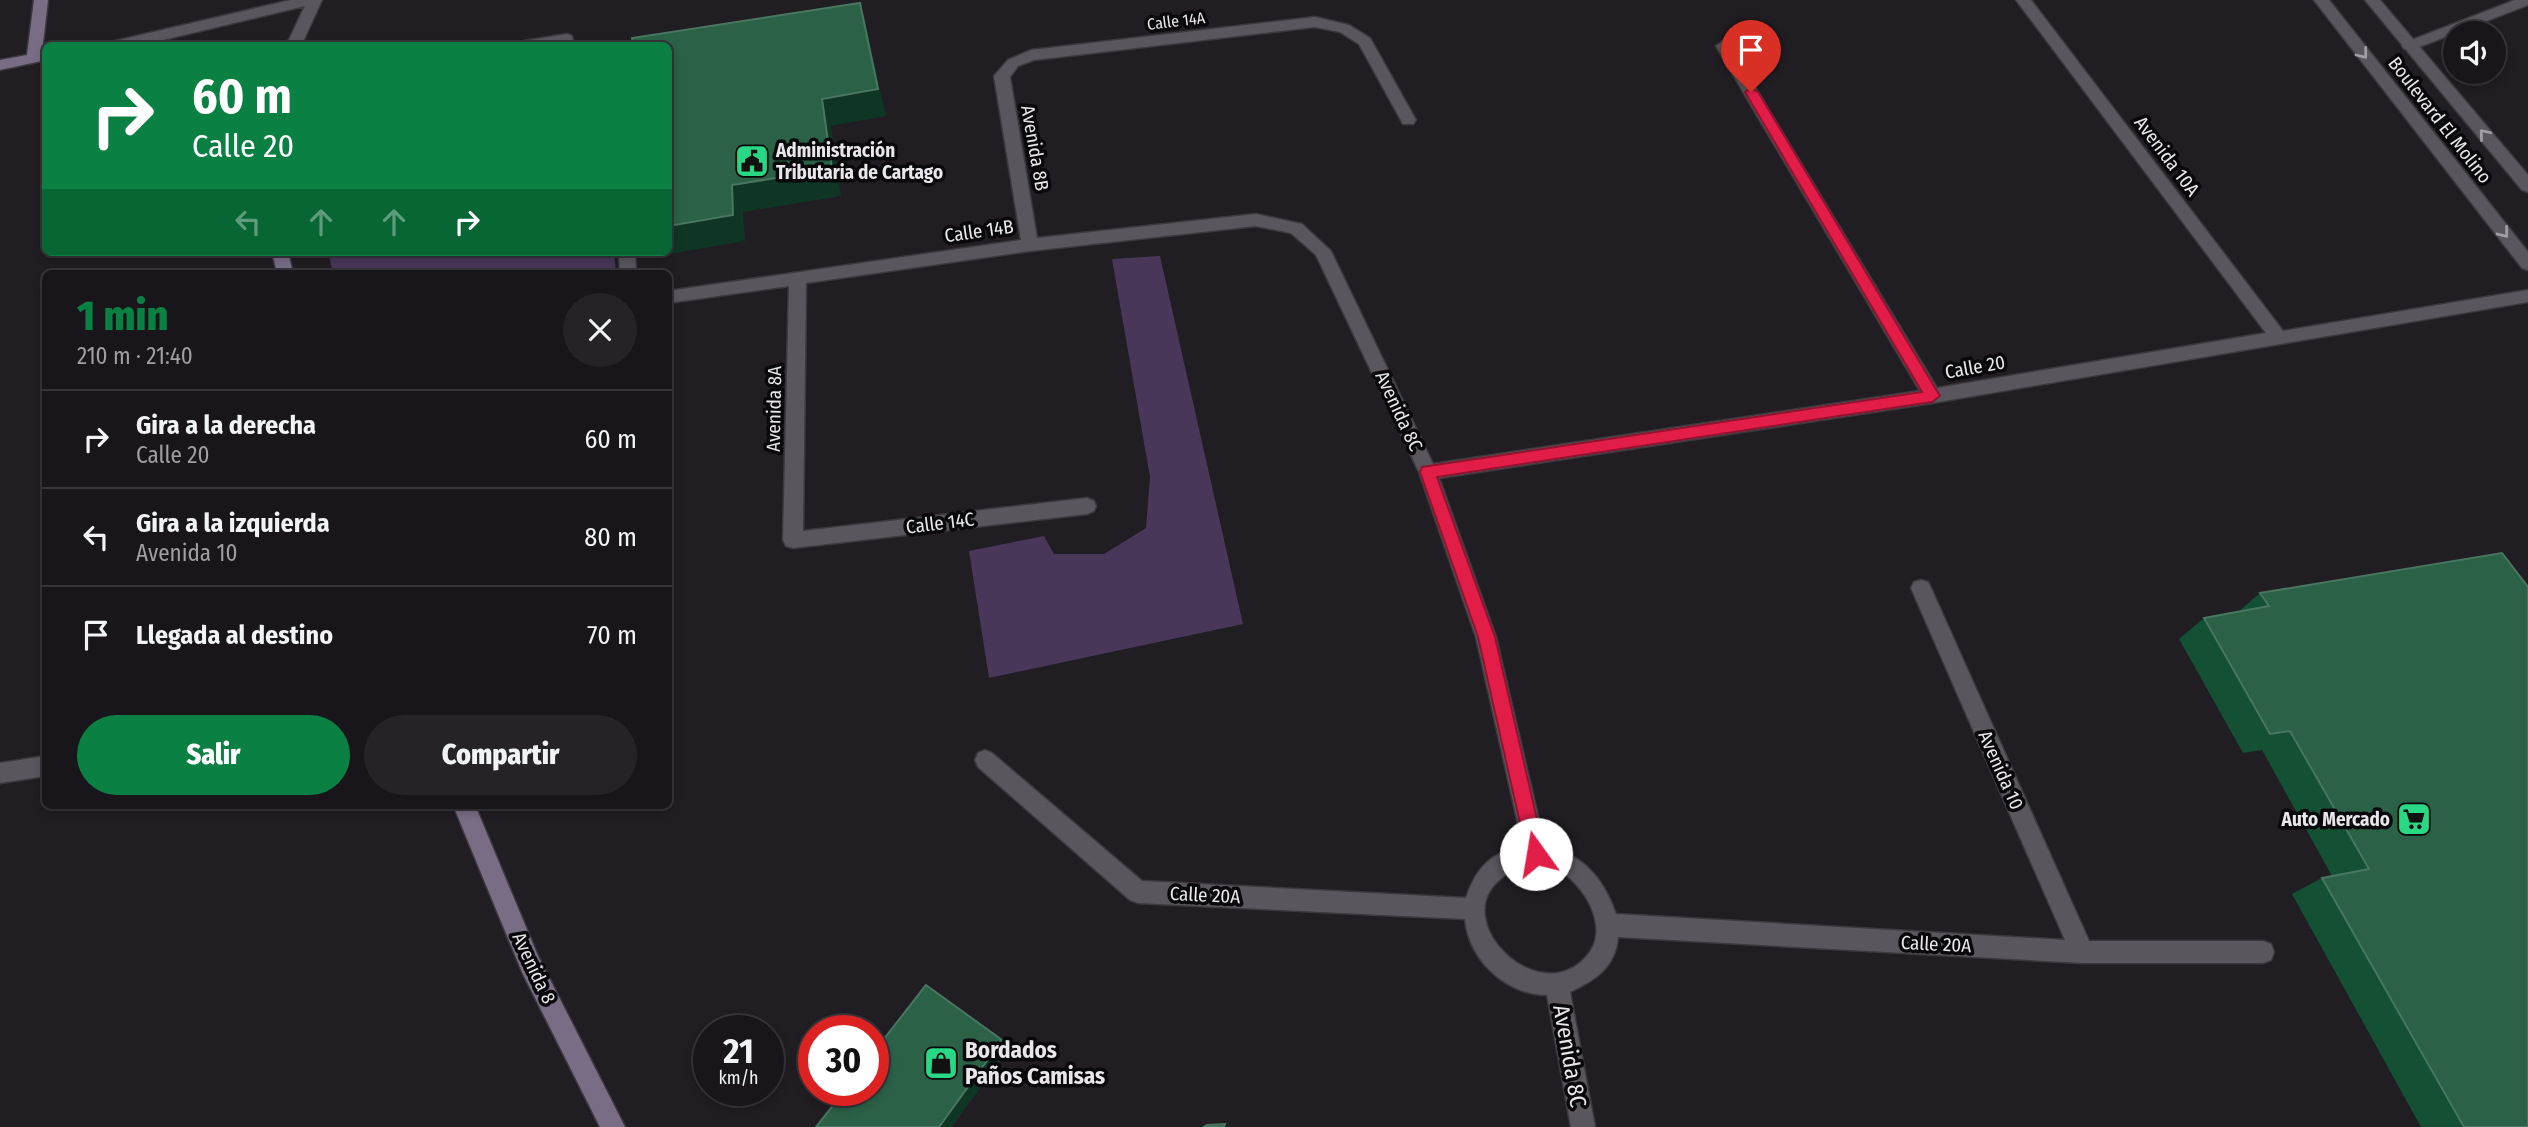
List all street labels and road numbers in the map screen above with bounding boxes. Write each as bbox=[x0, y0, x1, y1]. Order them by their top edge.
street label: Calle 14A bbox=[1146, 8, 1207, 34]
street label: Boulevard El Molino bbox=[2383, 52, 2497, 188]
street label: Avenida 8B bbox=[1016, 103, 1054, 193]
street label: Avenida 10A bbox=[2130, 112, 2204, 200]
street label: Calle 14B bbox=[943, 215, 1015, 247]
street label: Calle 20 bbox=[1943, 350, 2007, 384]
street label: Avenida 8A bbox=[762, 366, 786, 452]
street label: Avenida 8C bbox=[1370, 367, 1428, 455]
street label: Calle 14C bbox=[905, 507, 976, 539]
street label: Avenida 10 bbox=[1973, 727, 2029, 813]
street label: Calle 20A bbox=[1169, 882, 1241, 908]
street label: Avenida 8 bbox=[508, 929, 560, 1007]
street label: Calle 20A bbox=[1900, 931, 1972, 957]
street label: Avenida 8C bbox=[1547, 1002, 1593, 1110]

